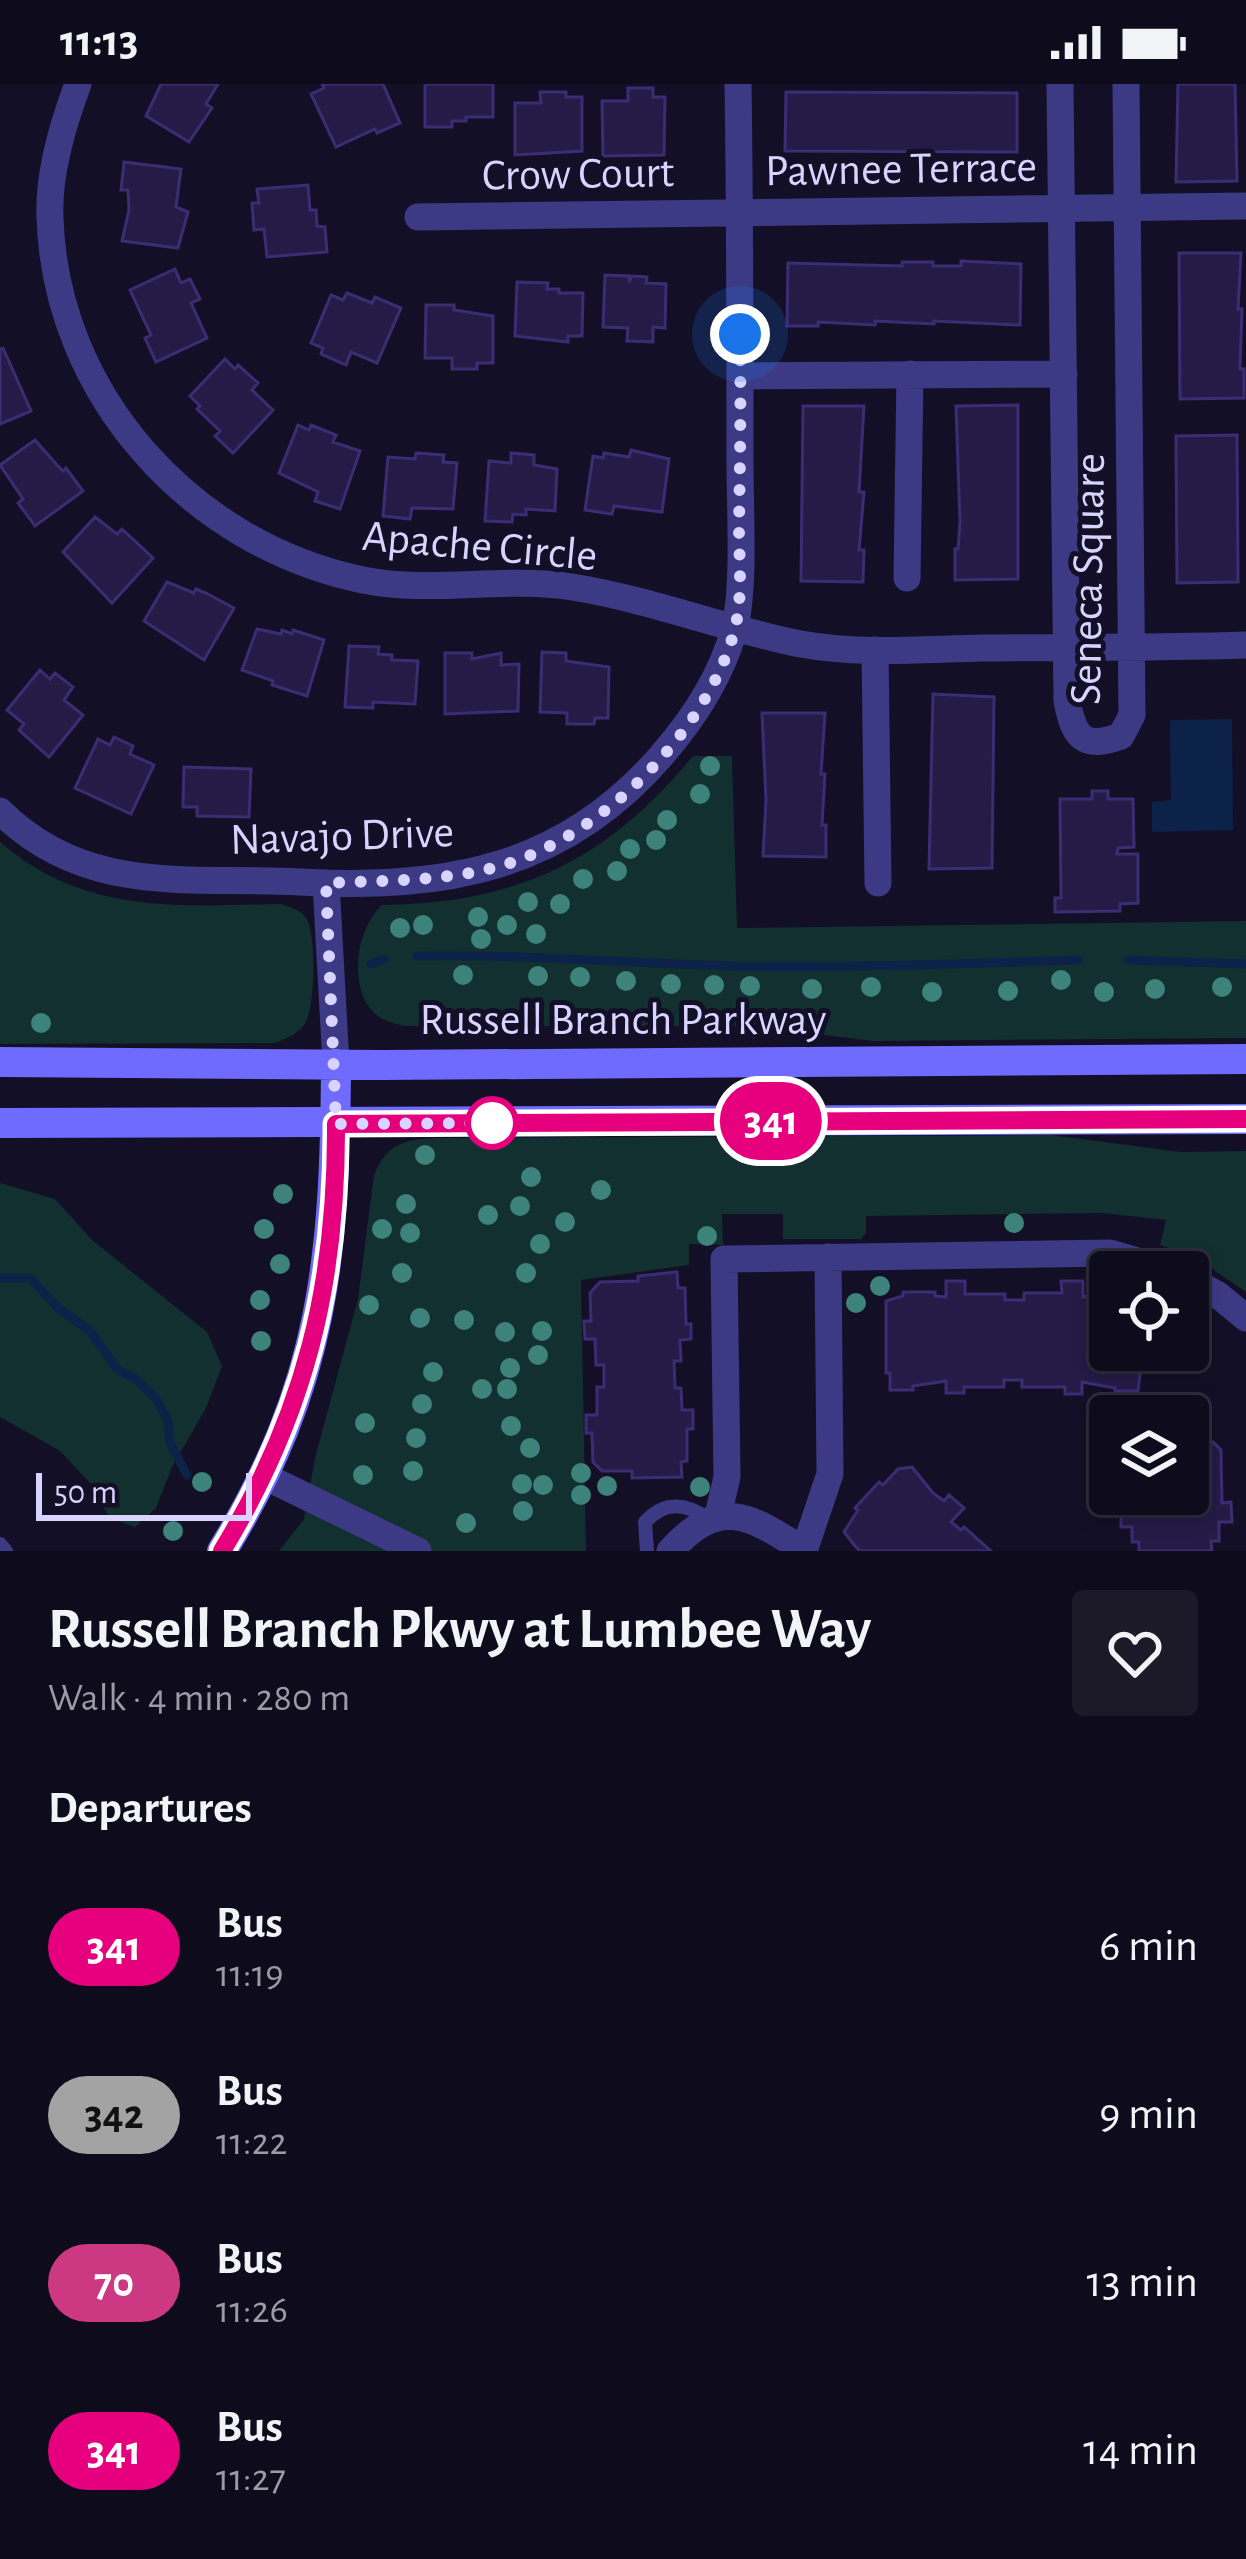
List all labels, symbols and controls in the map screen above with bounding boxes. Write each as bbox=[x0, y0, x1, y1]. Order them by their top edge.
text: 11:13 bbox=[60, 19, 138, 64]
street label: Pawnee Terrace bbox=[765, 145, 1038, 194]
street label: Crow Court bbox=[482, 150, 675, 199]
your location bbox=[710, 304, 770, 364]
street label: Seneca Square bbox=[1064, 453, 1113, 705]
street label: Apache Circle bbox=[360, 514, 599, 579]
street label: Navajo Drive bbox=[229, 810, 455, 863]
street label: Russell Branch Parkway bbox=[420, 998, 826, 1043]
line badge: 341 bbox=[702, 1082, 840, 1160]
unlabelled marker bbox=[467, 1098, 517, 1148]
text: 341 bbox=[744, 1100, 798, 1142]
map controls bbox=[1089, 1251, 1209, 1515]
button: locate bbox=[1089, 1251, 1209, 1371]
button: layers bbox=[1089, 1395, 1209, 1515]
scale bar bbox=[36, 1467, 252, 1520]
text: 50 m bbox=[54, 1477, 117, 1510]
button: heart bbox=[1072, 1590, 1198, 1716]
text: Russell Branch Pkwy at Lumbee Way bbox=[48, 1601, 871, 1658]
text: Walk · 4 min · 280 m bbox=[48, 1679, 350, 1718]
text: Departures bbox=[48, 1786, 252, 1831]
text: Bus bbox=[216, 1901, 283, 1946]
text: 6 min bbox=[1099, 1924, 1198, 1969]
text: 341 bbox=[87, 1926, 141, 1968]
text: 11:19 bbox=[216, 1955, 284, 1994]
text: Bus bbox=[216, 2069, 283, 2114]
text: 9 min bbox=[1099, 2092, 1198, 2137]
text: 342 bbox=[84, 2094, 144, 2136]
text: 11:22 bbox=[216, 2123, 287, 2162]
text: Bus bbox=[216, 2237, 283, 2282]
text: 13 min bbox=[1086, 2260, 1198, 2305]
text: 70 bbox=[94, 2262, 134, 2304]
text: 11:26 bbox=[216, 2291, 288, 2330]
text: Bus bbox=[216, 2405, 283, 2450]
text: 14 min bbox=[1083, 2428, 1198, 2473]
text: 341 bbox=[87, 2430, 141, 2472]
text: 11:27 bbox=[216, 2459, 286, 2498]

